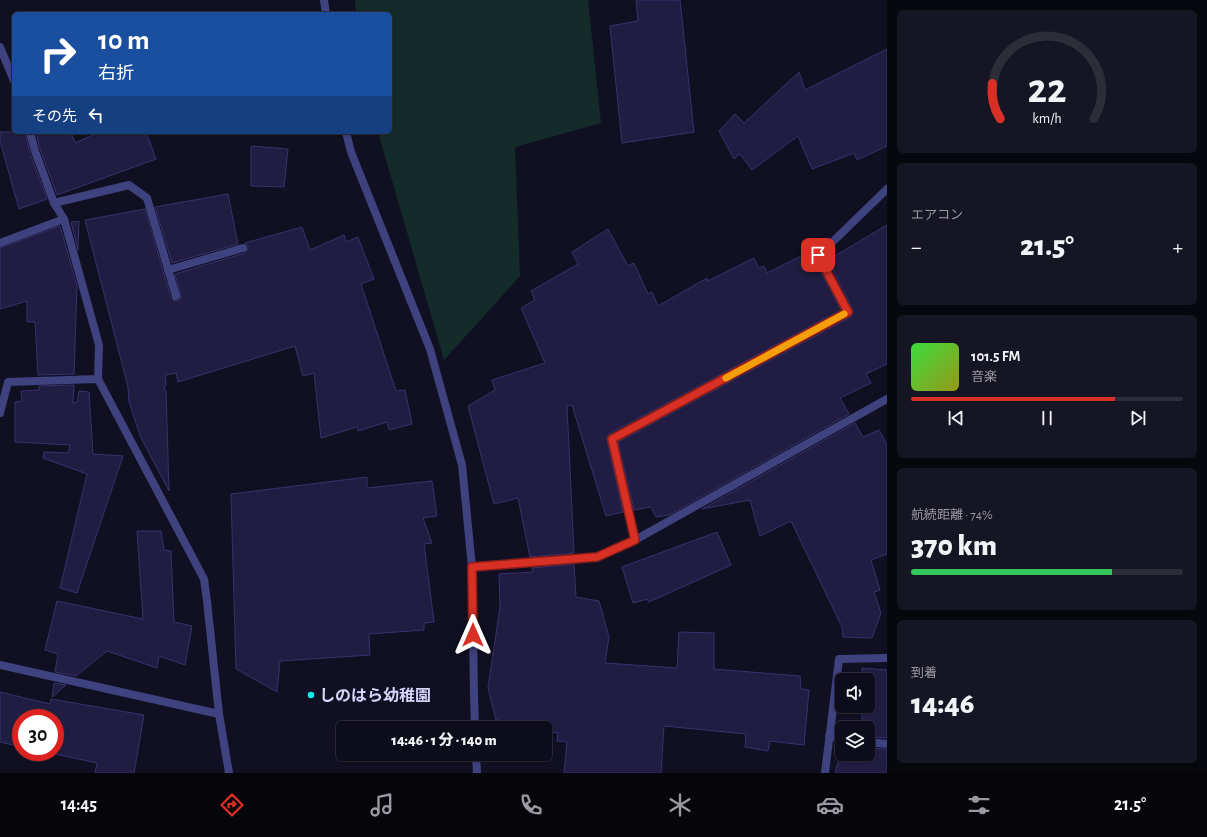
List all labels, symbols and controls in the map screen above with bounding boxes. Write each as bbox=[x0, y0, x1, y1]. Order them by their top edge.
text: 10 m bbox=[98, 27, 150, 55]
icon: right bbox=[32, 28, 84, 80]
text: 右折 bbox=[98, 65, 134, 83]
text: 22 bbox=[1027, 69, 1067, 110]
icon: left bbox=[85, 104, 107, 126]
text: その先 bbox=[32, 109, 77, 124]
text: km/h bbox=[1032, 112, 1062, 126]
text: エアコン bbox=[911, 209, 963, 222]
text: 21.5° bbox=[1020, 231, 1074, 261]
text: − bbox=[911, 236, 922, 258]
text: + bbox=[1172, 236, 1183, 258]
pin bbox=[801, 238, 835, 272]
icon: arrive bbox=[807, 244, 829, 266]
text: 101.5 FM bbox=[971, 349, 1020, 364]
text: 音楽 bbox=[971, 371, 997, 384]
icon: previous bbox=[945, 407, 967, 429]
icon: pause bbox=[1036, 407, 1058, 429]
icon: next bbox=[1127, 407, 1149, 429]
text: 航続距離 · 74% bbox=[911, 509, 993, 522]
text: 370 km bbox=[911, 531, 997, 561]
position arrow bbox=[452, 614, 494, 656]
text: 到着 bbox=[911, 667, 937, 680]
map controls bbox=[835, 673, 875, 761]
button: sound bbox=[835, 673, 875, 713]
place label: しのはら幼稚園 bbox=[319, 687, 431, 704]
text: 14:46 bbox=[911, 689, 974, 719]
marker: しのはら幼稚園 bbox=[306, 690, 316, 700]
speed limit sign: 30 bbox=[12, 709, 64, 761]
button: layers bbox=[835, 721, 875, 761]
text: 14:46 · 1 分 · 140 m bbox=[391, 733, 497, 748]
icon: directions bbox=[218, 791, 246, 819]
icon: music bbox=[368, 791, 396, 819]
icon: phone bbox=[517, 791, 545, 819]
icon: climate bbox=[666, 791, 694, 819]
icon: car bbox=[816, 791, 844, 819]
icon: filters bbox=[965, 791, 993, 819]
text: 14:45 bbox=[61, 796, 97, 814]
text: 21.5° bbox=[1114, 796, 1146, 814]

